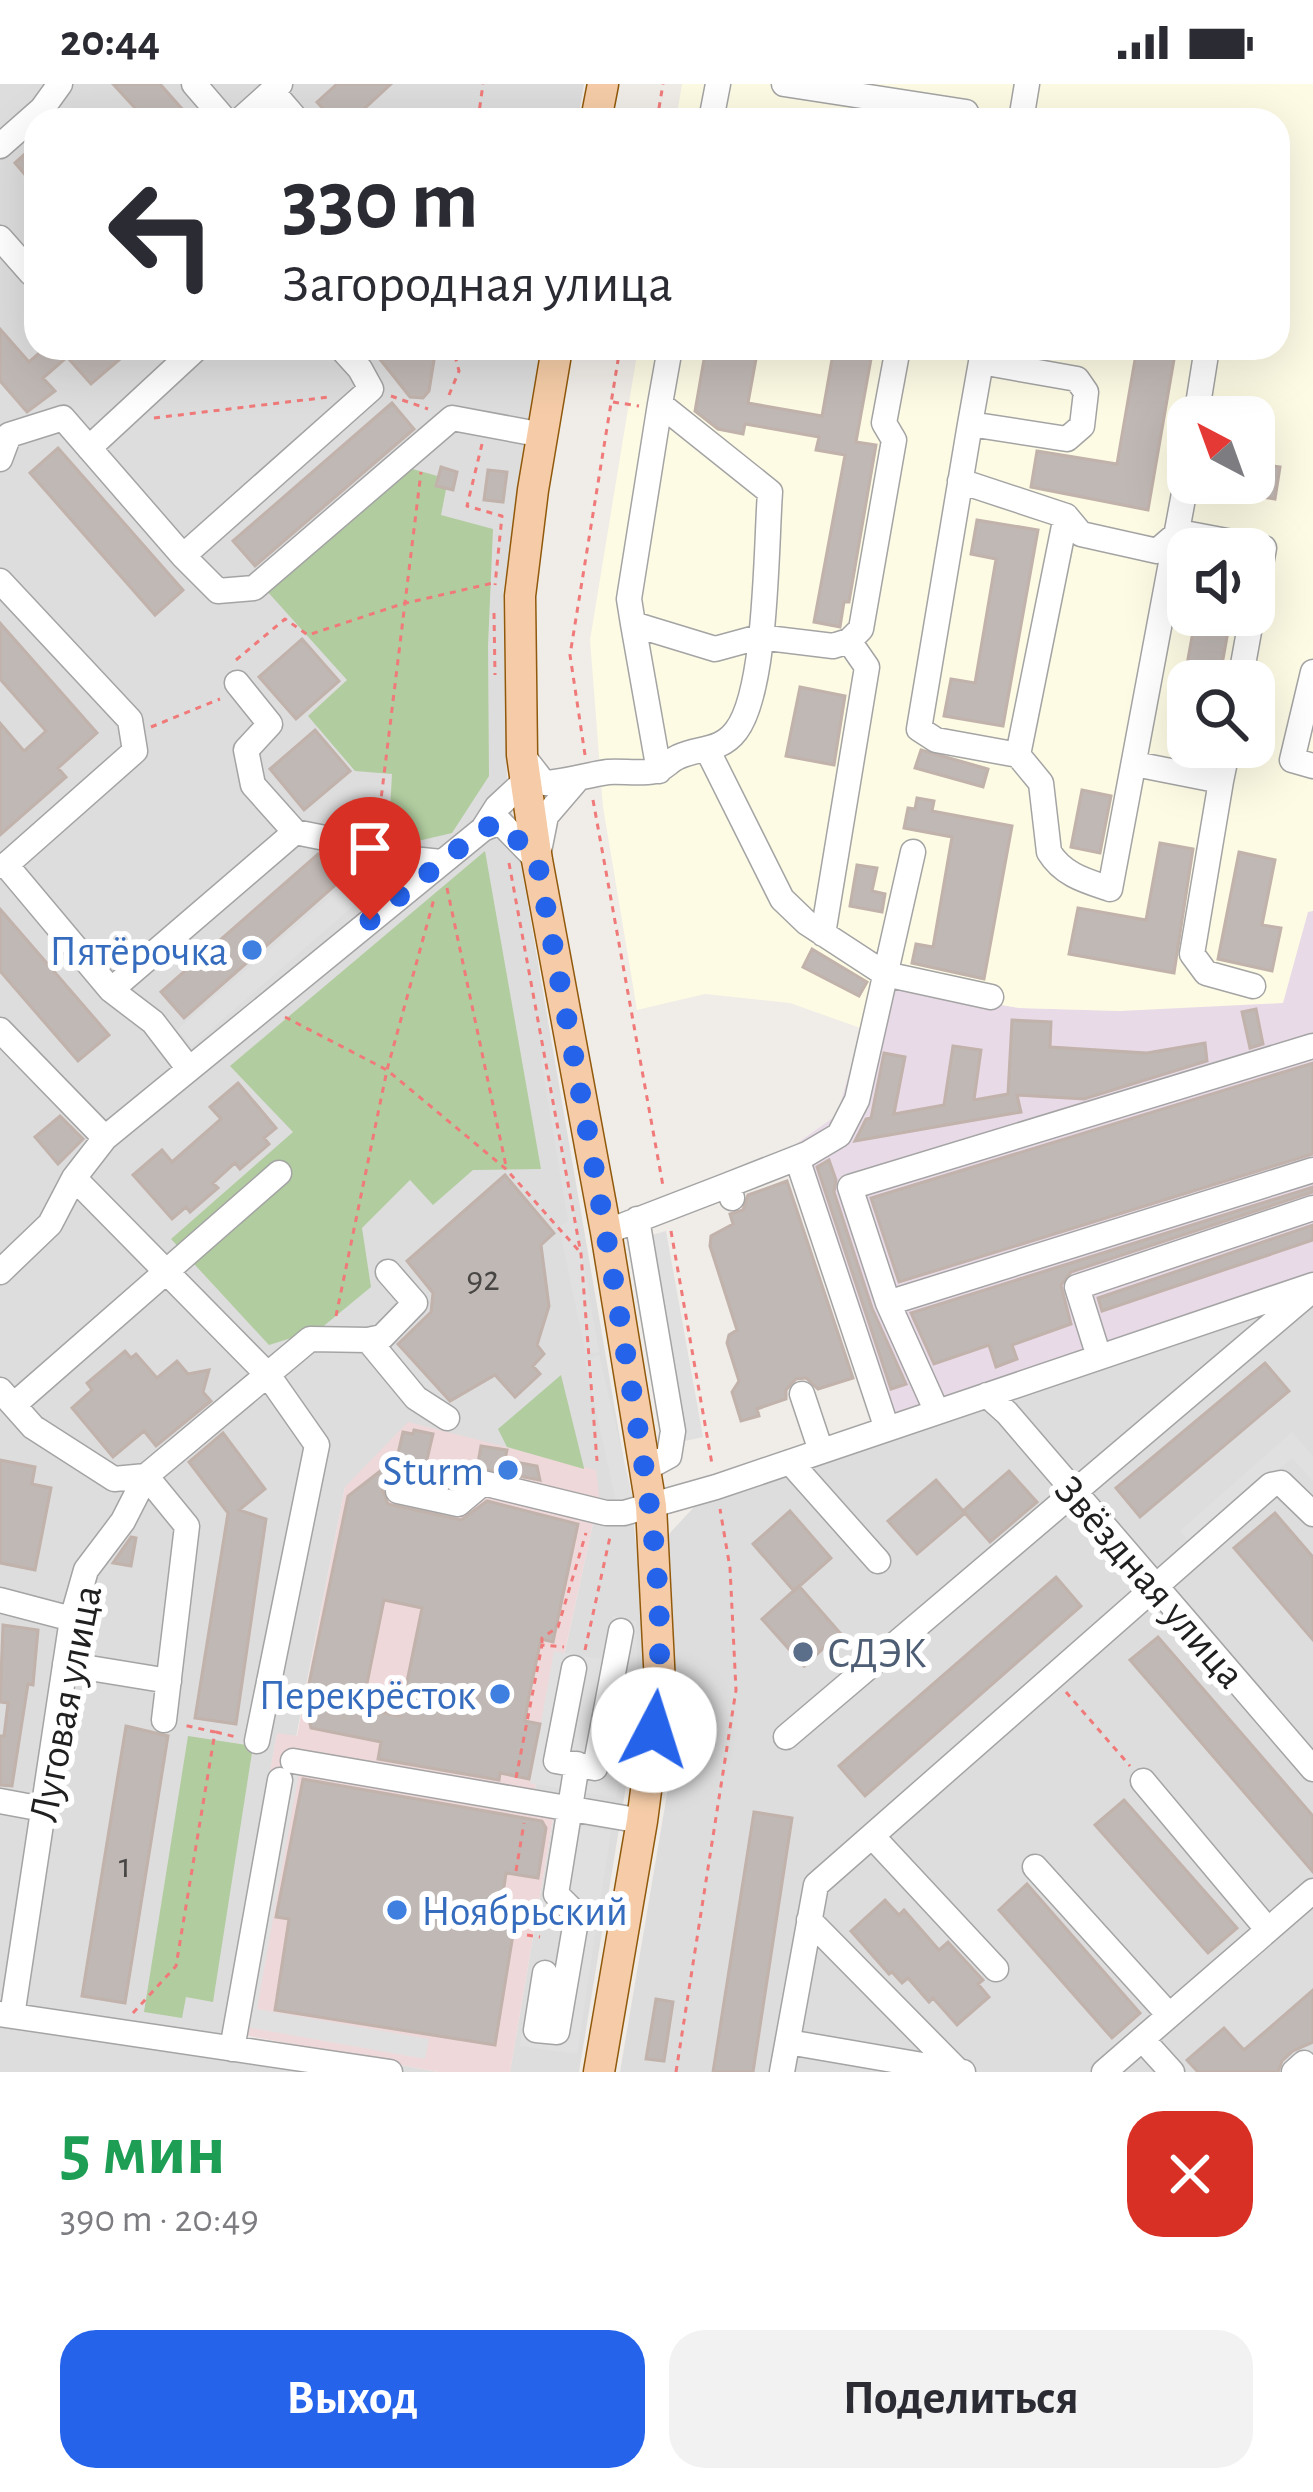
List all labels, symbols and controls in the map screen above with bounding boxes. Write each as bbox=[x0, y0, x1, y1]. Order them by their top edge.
text: 20:44 bbox=[60, 19, 160, 64]
icon: left bbox=[84, 156, 240, 312]
text: 330 m bbox=[282, 160, 479, 244]
text: Загородная улица bbox=[282, 258, 673, 312]
north arrow bbox=[1167, 396, 1275, 504]
map controls bbox=[1167, 396, 1275, 768]
button: sound bbox=[1167, 528, 1275, 636]
button: search bbox=[1167, 660, 1275, 768]
pin bbox=[319, 797, 421, 920]
icon: arrive bbox=[337, 815, 403, 881]
place label: Пятёрочка bbox=[49, 931, 228, 973]
marker: Пятёрочка bbox=[239, 937, 265, 963]
house number: 92 bbox=[466, 1261, 500, 1297]
place label: Sturm bbox=[383, 1451, 484, 1493]
marker: Sturm bbox=[495, 1457, 521, 1483]
street label: Звёздная улица bbox=[1047, 1468, 1252, 1696]
street label: Луговая улица bbox=[22, 1582, 109, 1825]
place label: СДЭК bbox=[827, 1633, 927, 1675]
marker: СДЭК bbox=[790, 1639, 816, 1665]
position arrow bbox=[591, 1667, 717, 1793]
place label: Перекрёсток bbox=[258, 1675, 476, 1717]
marker: Перекрёсток bbox=[487, 1681, 513, 1707]
house number: 1 bbox=[119, 1848, 131, 1884]
place label: Ноябрьский bbox=[421, 1891, 628, 1933]
marker: Ноябрьский bbox=[384, 1897, 410, 1923]
button: close bbox=[1127, 2111, 1253, 2237]
text: 5 мин bbox=[60, 2115, 226, 2187]
text: 390 m · 20:49 bbox=[60, 2200, 259, 2239]
button: Выход bbox=[60, 2330, 645, 2468]
button: Поделиться bbox=[669, 2330, 1253, 2468]

